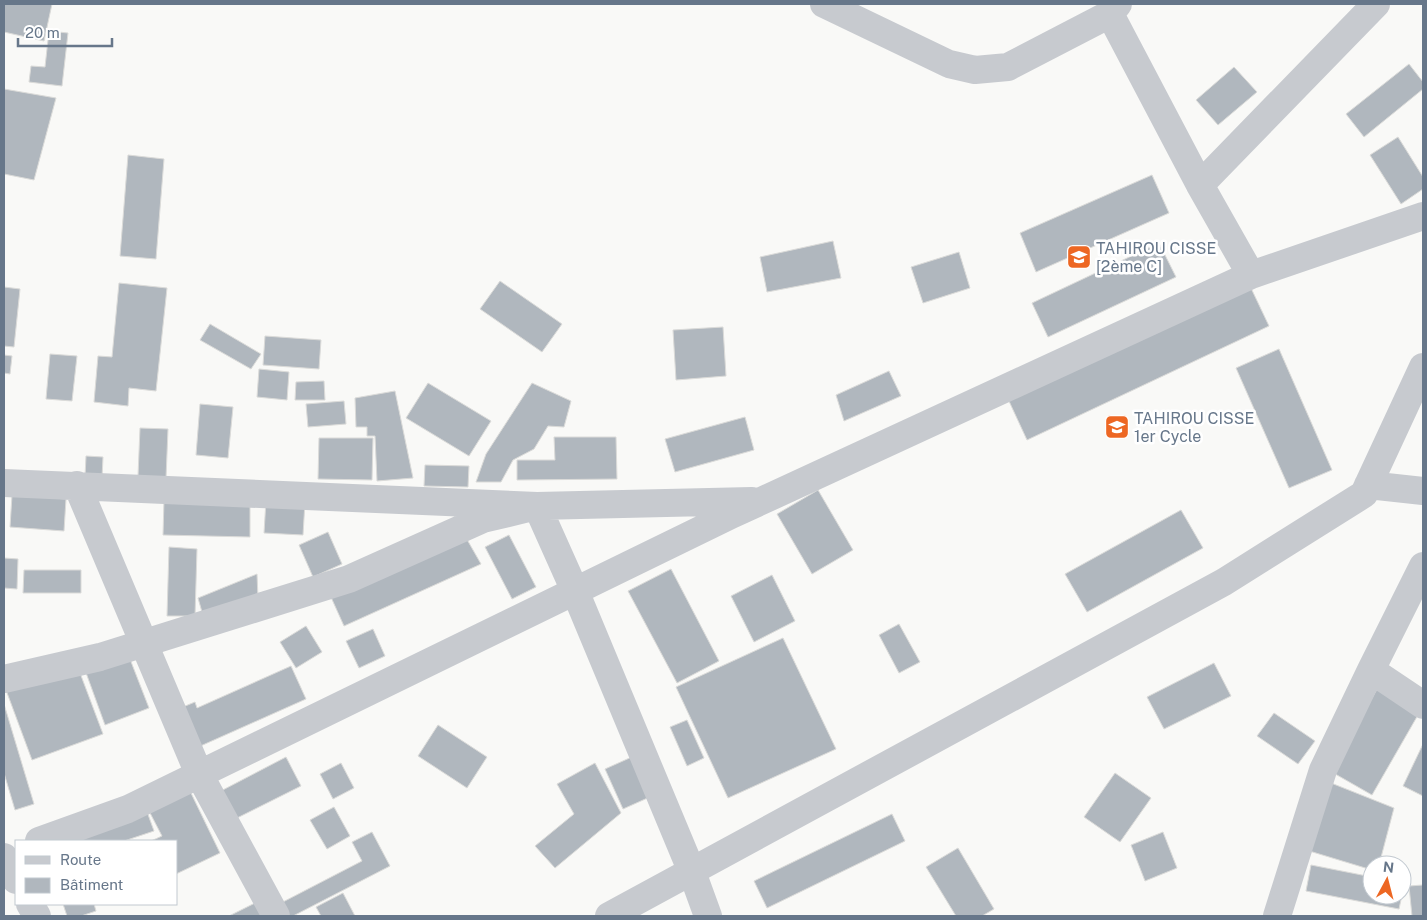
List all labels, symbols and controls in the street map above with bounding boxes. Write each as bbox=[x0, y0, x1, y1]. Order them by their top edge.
scale bar bbox=[18, 15, 111, 47]
text: 20 m bbox=[25, 24, 60, 41]
place label: TAHIROU CISSE [2ème C] bbox=[1096, 239, 1216, 276]
school or university icon: TAHIROU CISSE [2ème C] bbox=[1066, 244, 1092, 270]
place label: TAHIROU CISSE 1er Cycle bbox=[1134, 409, 1254, 446]
school or university icon: TAHIROU CISSE 1er Cycle bbox=[1104, 414, 1130, 440]
legend bbox=[15, 840, 178, 905]
text: Route bbox=[60, 851, 101, 868]
north arrow bbox=[1362, 855, 1412, 905]
text: N bbox=[1382, 858, 1395, 876]
text: Bâtiment bbox=[60, 876, 123, 893]

